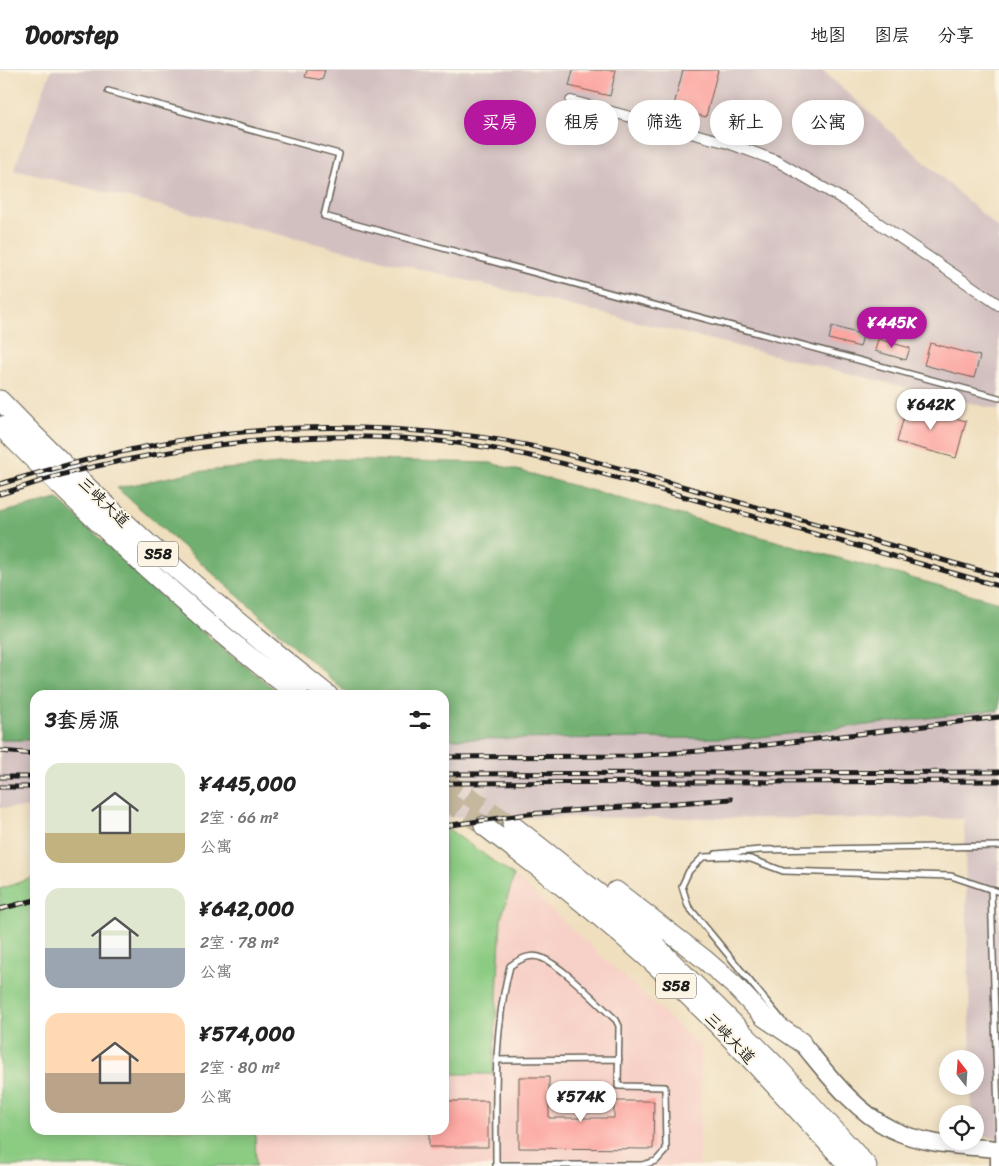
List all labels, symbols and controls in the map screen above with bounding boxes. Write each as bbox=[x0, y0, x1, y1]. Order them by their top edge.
text: Doorstep bbox=[25, 14, 119, 56]
text: 地图 bbox=[810, 19, 846, 51]
text: 图层 bbox=[874, 19, 910, 51]
text: 分享 bbox=[938, 19, 974, 51]
chip: 买房 bbox=[464, 100, 536, 145]
chip: 租房 bbox=[546, 100, 618, 145]
chip: 筛选 bbox=[628, 100, 700, 145]
chip: 新上 bbox=[710, 100, 782, 145]
chip: 公寓 bbox=[792, 100, 864, 145]
pin: ¥445K bbox=[857, 306, 927, 349]
text: ¥445K bbox=[868, 308, 916, 337]
pin: ¥642K bbox=[896, 388, 966, 431]
text: ¥642K bbox=[908, 390, 954, 419]
street label: 三峡大道 bbox=[71, 469, 137, 535]
road number: S58 bbox=[138, 542, 178, 566]
text: 3套房源 bbox=[45, 701, 120, 739]
icon: filters bbox=[406, 706, 434, 734]
text: ¥445,000 bbox=[200, 765, 296, 803]
icon: home bbox=[85, 783, 145, 843]
text: 2室 · 66 m² bbox=[200, 803, 279, 832]
text: 公寓 bbox=[200, 832, 232, 861]
text: ¥642,000 bbox=[200, 890, 294, 928]
icon: home bbox=[85, 908, 145, 968]
text: 2室 · 78 m² bbox=[200, 928, 279, 957]
text: 公寓 bbox=[200, 957, 232, 986]
road number: S58 bbox=[656, 974, 696, 998]
street label: 三峡大道 bbox=[697, 1005, 763, 1071]
text: ¥574,000 bbox=[200, 1015, 295, 1053]
icon: home bbox=[85, 1033, 145, 1093]
north arrow bbox=[939, 1050, 984, 1095]
map controls bbox=[939, 1050, 984, 1150]
text: 2室 · 80 m² bbox=[200, 1053, 280, 1082]
pin: ¥574K bbox=[546, 1080, 616, 1123]
text: 公寓 bbox=[200, 1082, 232, 1111]
text: ¥574K bbox=[557, 1082, 605, 1111]
button: locate bbox=[939, 1105, 984, 1150]

